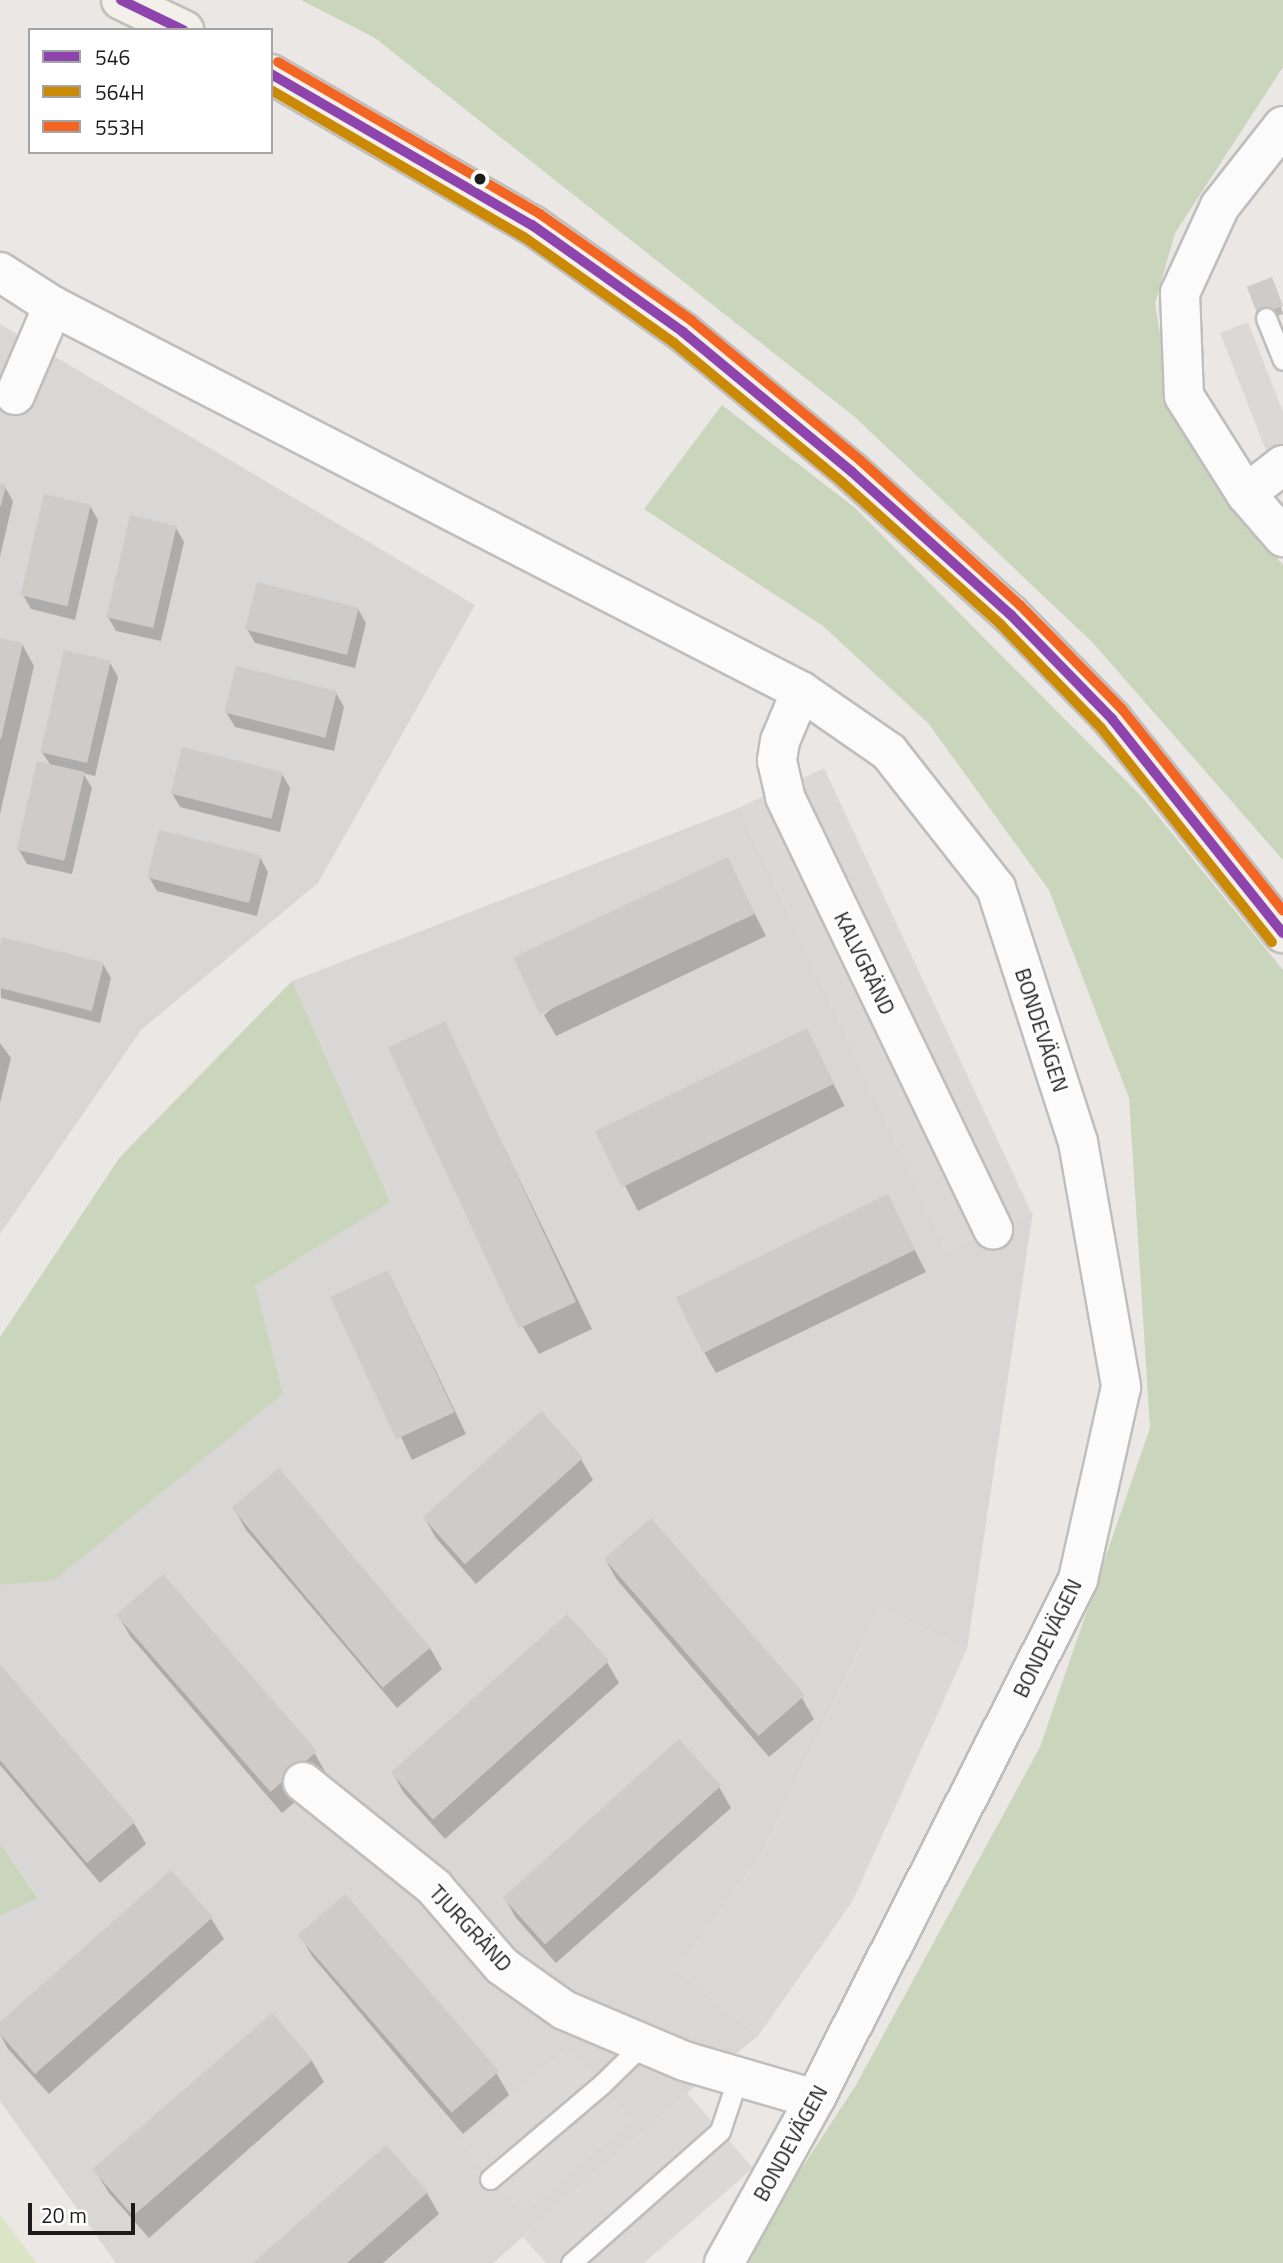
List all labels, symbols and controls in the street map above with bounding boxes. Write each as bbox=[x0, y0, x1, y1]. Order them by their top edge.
legend bbox=[28, 28, 273, 154]
text: 546 bbox=[95, 41, 130, 73]
text: 564H bbox=[95, 76, 144, 108]
text: 553H bbox=[95, 111, 144, 143]
unlabelled marker bbox=[473, 172, 487, 186]
street label: KALVGRÄND bbox=[829, 907, 901, 1019]
street label: BONDEVÄGEN bbox=[1010, 965, 1074, 1095]
street label: BONDEVÄGEN bbox=[1007, 1575, 1087, 1701]
street label: TJURGRÄND bbox=[425, 1880, 517, 1976]
street label: BONDEVÄGEN bbox=[748, 2081, 832, 2205]
scale bar bbox=[32, 2190, 138, 2234]
text: 20 m bbox=[41, 2199, 87, 2231]

